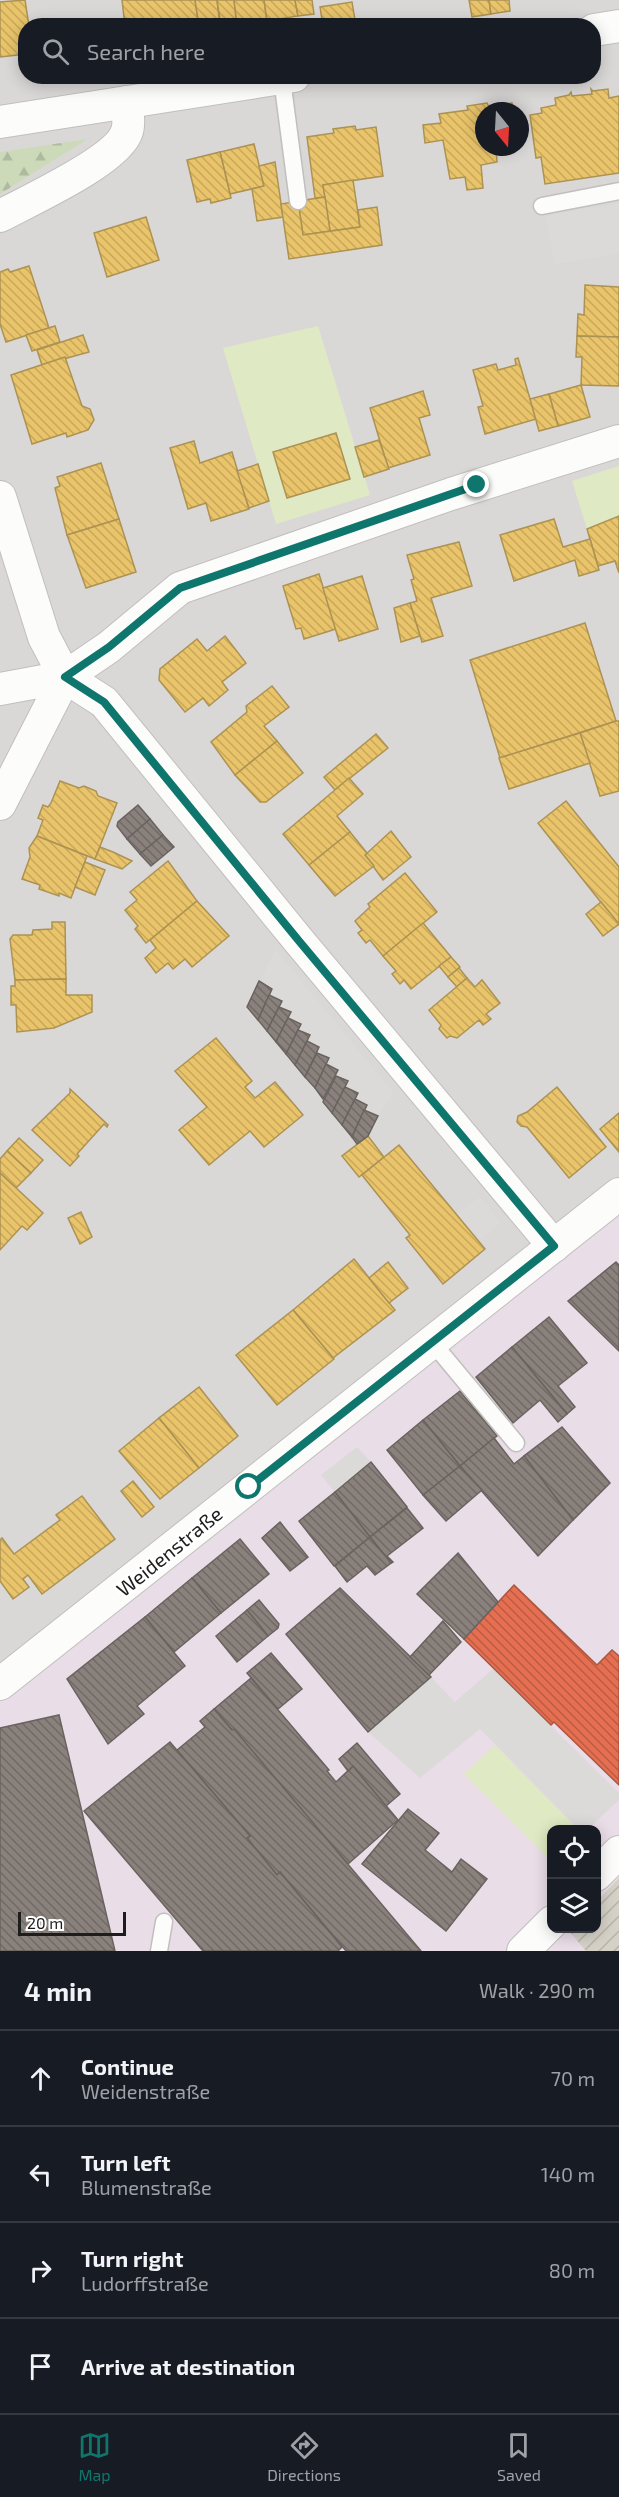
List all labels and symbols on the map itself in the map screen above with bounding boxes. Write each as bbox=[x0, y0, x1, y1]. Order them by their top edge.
north arrow bbox=[475, 102, 529, 156]
route end bbox=[463, 471, 489, 497]
route start bbox=[235, 1473, 261, 1499]
street label: Weidenstraße bbox=[111, 1501, 227, 1601]
scale bar bbox=[18, 1909, 126, 1936]

